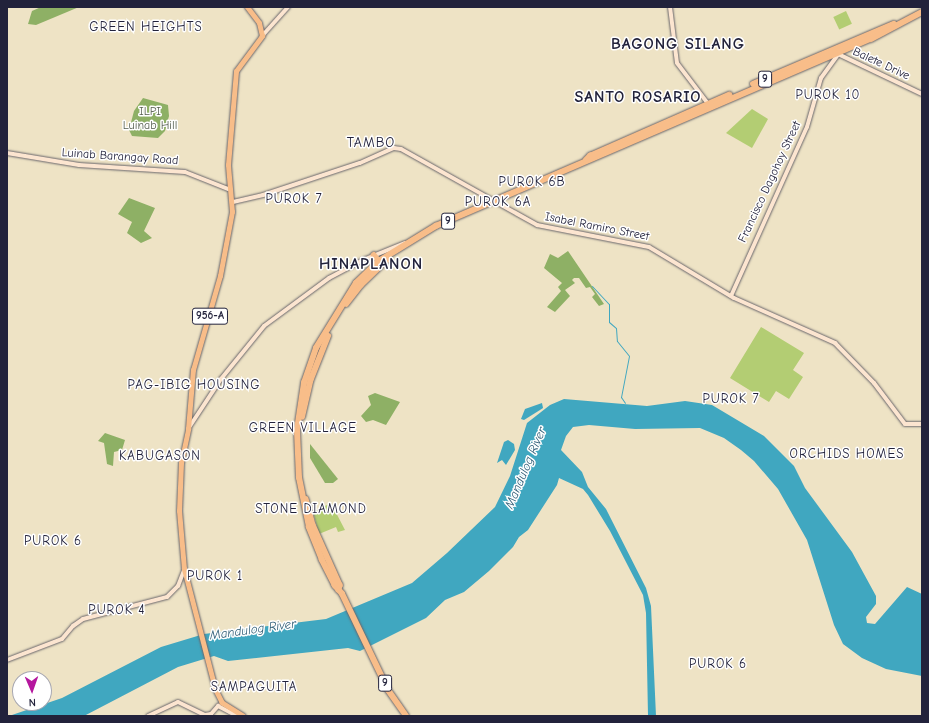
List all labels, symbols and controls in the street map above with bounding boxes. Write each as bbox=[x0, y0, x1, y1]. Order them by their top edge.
district label: GREEN HEIGHTS bbox=[89, 19, 203, 35]
district label: BAGONG SILANG bbox=[611, 34, 745, 54]
street label: Balete Drive bbox=[850, 45, 912, 83]
road number: 9 bbox=[758, 70, 772, 88]
district label: SANTO ROSARIO bbox=[574, 87, 702, 107]
district label: PUROK 10 bbox=[795, 87, 861, 103]
park label: ILPI Luinab Hill bbox=[123, 105, 177, 133]
street label: Francisco Dagohoy Street bbox=[735, 119, 805, 245]
district label: TAMBO bbox=[347, 135, 395, 151]
street label: Luinab Barangay Road bbox=[61, 146, 179, 168]
district label: PUROK 6B bbox=[498, 174, 566, 190]
district label: PUROK 7 bbox=[265, 191, 323, 207]
district label: PUROK 6A bbox=[465, 194, 531, 210]
street label: Isabel Ramiro Street bbox=[544, 210, 650, 244]
road number: 9 bbox=[441, 212, 455, 230]
district label: HINAPLANON bbox=[319, 254, 423, 274]
road number: 956-A bbox=[191, 307, 229, 325]
district label: PAG-IBIG HOUSING bbox=[127, 377, 261, 393]
district label: PUROK 7 bbox=[702, 391, 760, 407]
district label: GREEN VILLAGE bbox=[249, 420, 357, 436]
water label: Mandulog River bbox=[502, 425, 550, 511]
district label: ORCHIDS HOMES bbox=[790, 446, 904, 462]
district label: KABUGASON bbox=[119, 448, 201, 464]
district label: STONE DIAMOND bbox=[255, 501, 367, 517]
district label: PUROK 6 bbox=[24, 533, 82, 549]
district label: PUROK 1 bbox=[187, 568, 243, 584]
district label: PUROK 4 bbox=[88, 602, 146, 618]
water label: Mandulog River bbox=[209, 616, 297, 644]
district label: PUROK 6 bbox=[689, 656, 747, 672]
north arrow bbox=[12, 671, 52, 711]
road number: 9 bbox=[378, 674, 392, 692]
district label: SAMPAGUITA bbox=[211, 679, 297, 695]
text: N bbox=[29, 696, 36, 709]

